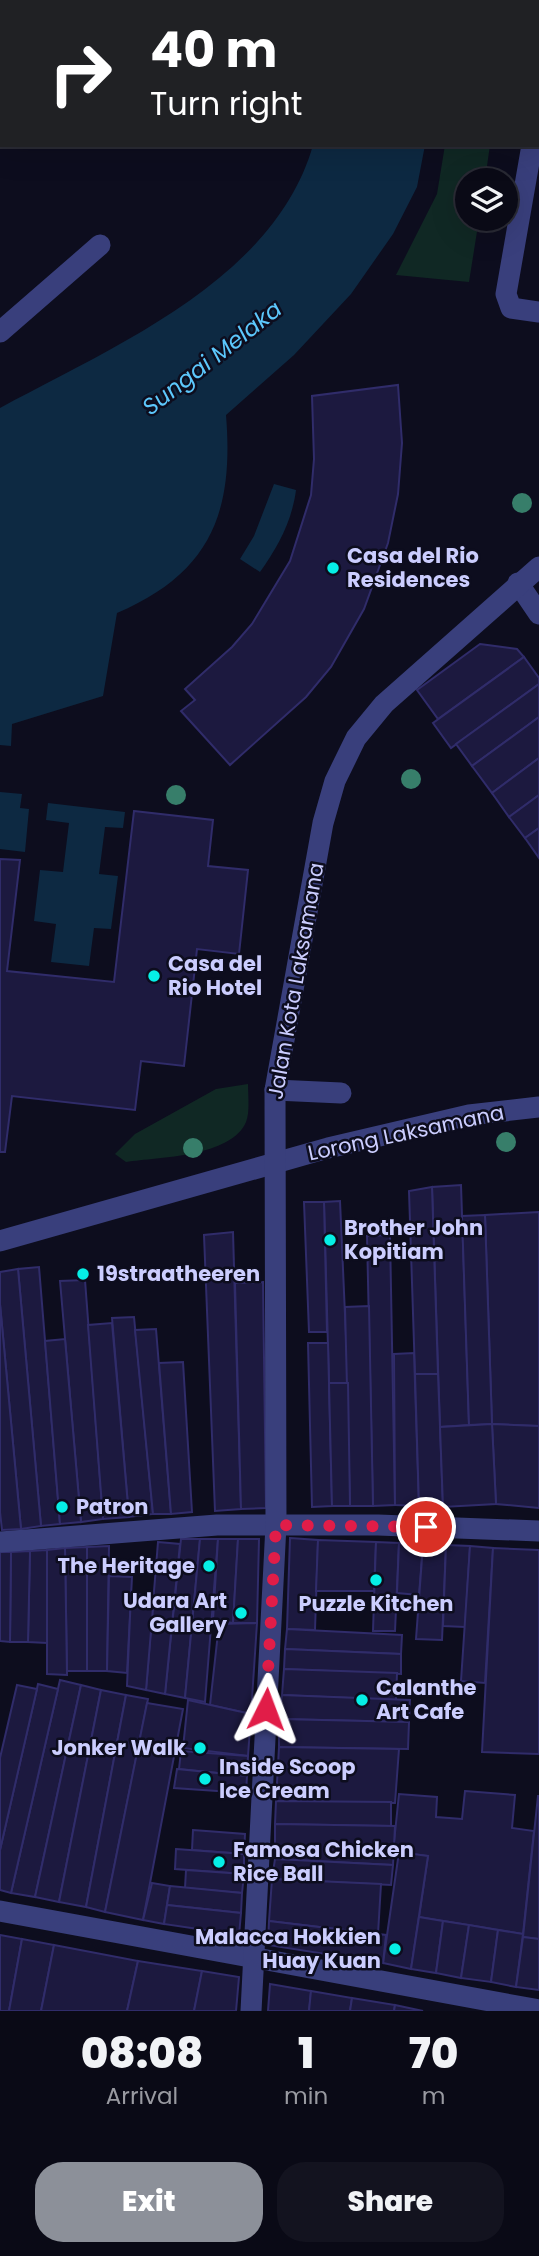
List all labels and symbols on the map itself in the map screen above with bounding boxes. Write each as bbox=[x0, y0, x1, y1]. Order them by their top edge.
water label: Sungai Melaka bbox=[136, 293, 288, 423]
place label: Casa del Rio Residences bbox=[347, 541, 479, 594]
marker: Casa del Rio Residences bbox=[325, 560, 341, 576]
street label: Jalan Kota Laksamana bbox=[260, 860, 331, 1102]
place label: Casa del Rio Hotel bbox=[168, 949, 262, 1002]
marker: Casa del Rio Hotel bbox=[146, 968, 162, 984]
street label: Lorong Laksamana bbox=[305, 1098, 507, 1167]
place label: Brother John Kopitiam bbox=[344, 1213, 483, 1266]
marker: Brother John Kopitiam bbox=[322, 1232, 338, 1248]
place label: 19straatheeren bbox=[97, 1259, 260, 1288]
marker: 19straatheeren bbox=[75, 1266, 91, 1282]
place label: Patron bbox=[76, 1492, 148, 1521]
pin bbox=[396, 1497, 456, 1557]
marker: Patron bbox=[54, 1499, 70, 1515]
place label: The Heritage bbox=[58, 1551, 195, 1580]
marker: The Heritage bbox=[201, 1558, 217, 1574]
marker: Puzzle Kitchen bbox=[368, 1572, 384, 1588]
place label: Udara Art Gallery bbox=[123, 1586, 228, 1639]
place label: Puzzle Kitchen bbox=[299, 1589, 453, 1618]
marker: Udara Art Gallery bbox=[233, 1605, 249, 1621]
position arrow bbox=[229, 1672, 303, 1746]
place label: Calanthe Art Cafe bbox=[376, 1673, 477, 1726]
marker: Calanthe Art Cafe bbox=[354, 1692, 370, 1708]
place label: Jonker Walk bbox=[51, 1733, 186, 1762]
marker: Jonker Walk bbox=[192, 1740, 208, 1756]
place label: Inside Scoop Ice Cream bbox=[219, 1752, 356, 1805]
marker: Inside Scoop Ice Cream bbox=[197, 1771, 213, 1787]
place label: Famosa Chicken Rice Ball bbox=[233, 1835, 414, 1888]
marker: Famosa Chicken Rice Ball bbox=[211, 1854, 227, 1870]
place label: Malacca Hokkien Huay Kuan bbox=[195, 1922, 381, 1975]
marker: Malacca Hokkien Huay Kuan bbox=[387, 1941, 403, 1957]

